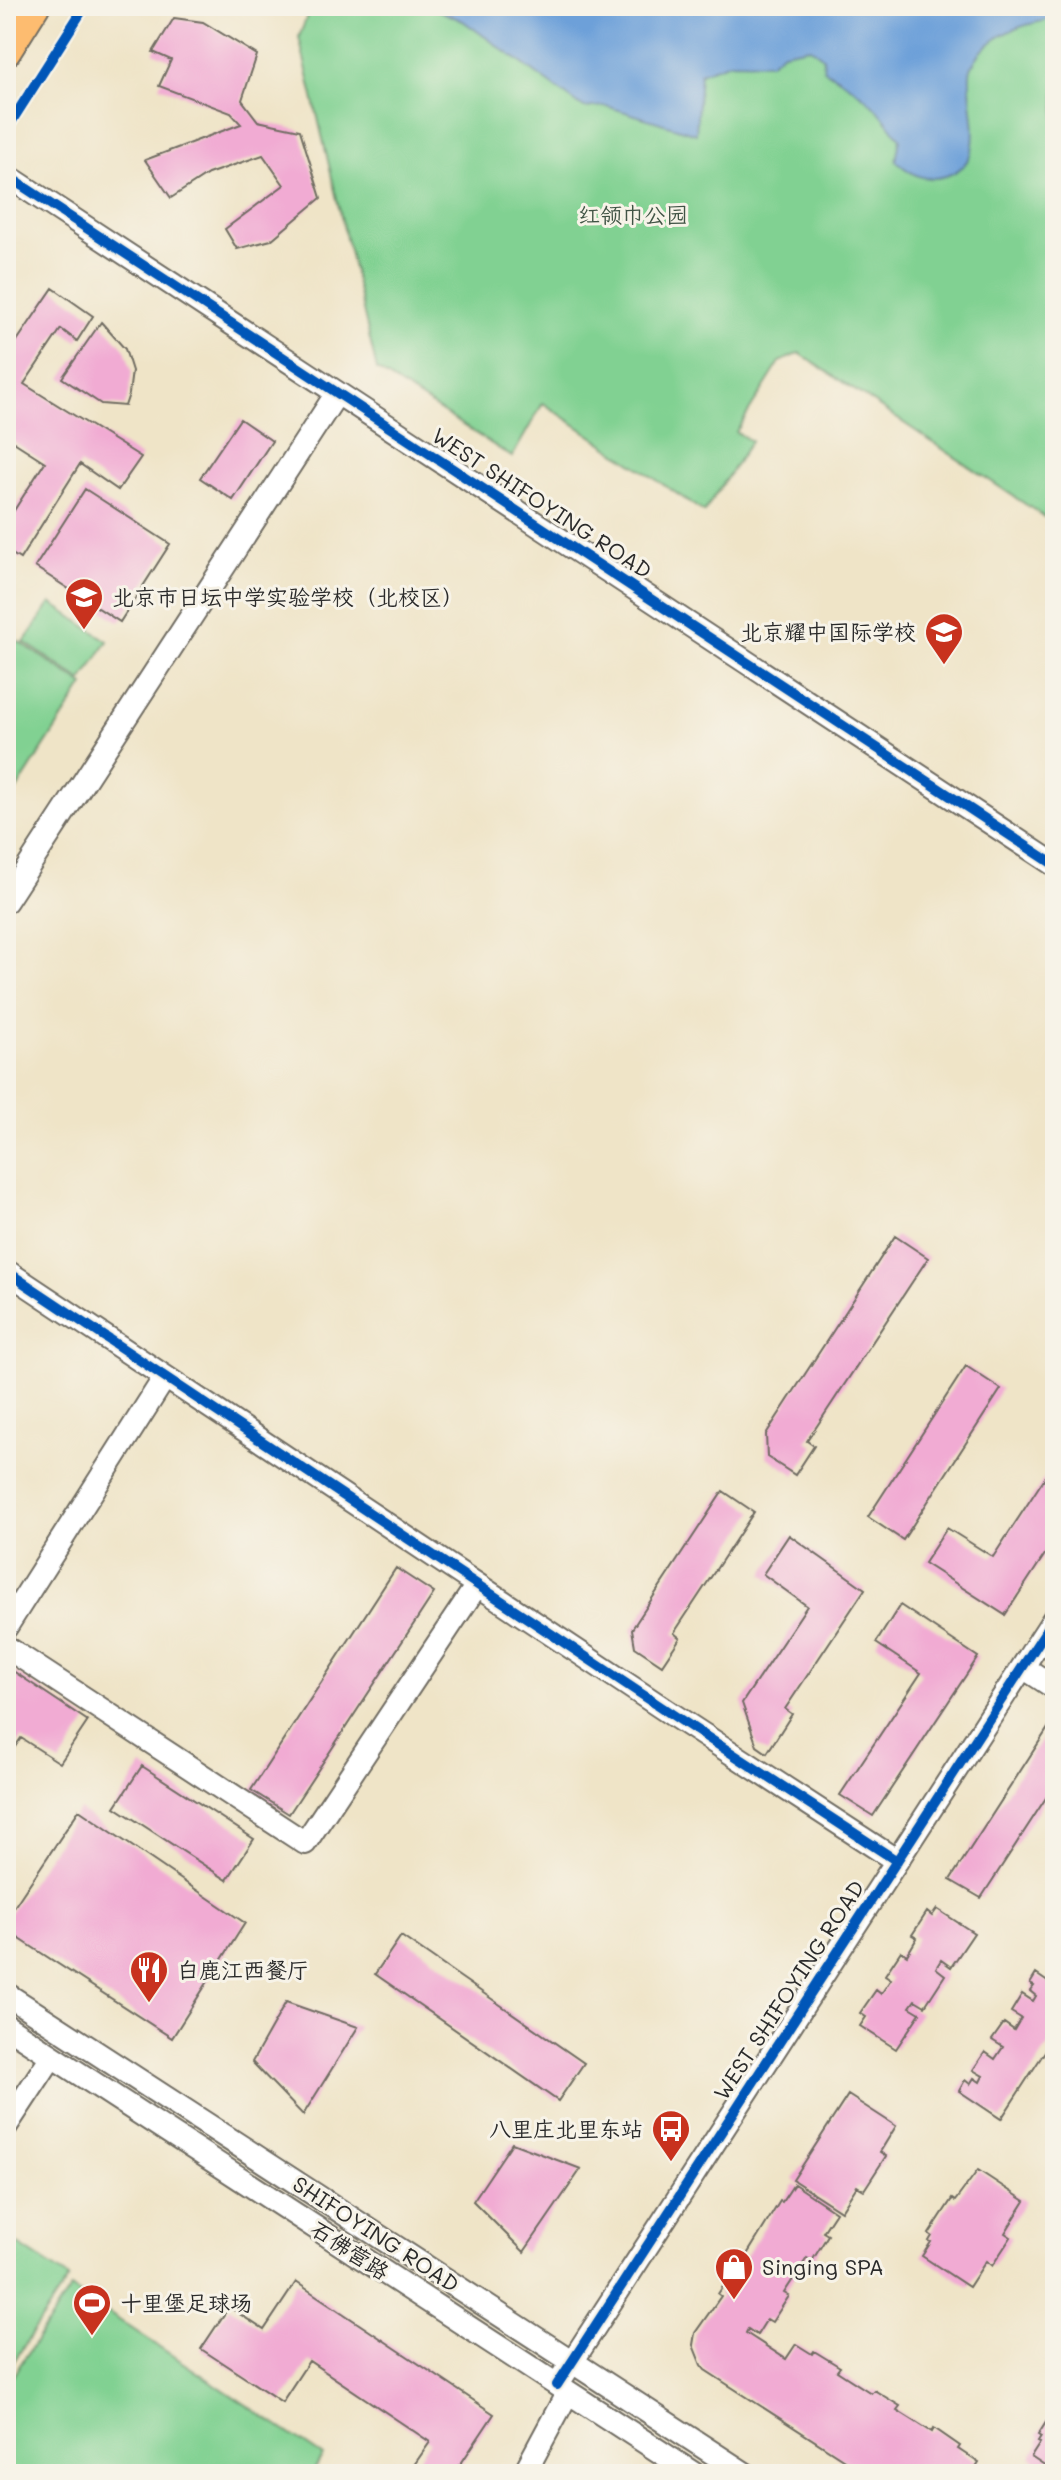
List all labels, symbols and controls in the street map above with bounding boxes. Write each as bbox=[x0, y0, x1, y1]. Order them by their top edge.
park label: 红领巾公园 bbox=[578, 200, 688, 229]
street label: WEST SHIFOYING ROAD bbox=[427, 421, 658, 585]
school or university icon: 北京市日坛中学实验学校（北校区） bbox=[63, 576, 105, 631]
place label: 北京市日坛中学实验学校（北校区） bbox=[112, 582, 464, 611]
school or university icon: 北京耀中国际学校 bbox=[923, 611, 965, 666]
place label: 北京耀中国际学校 bbox=[740, 617, 916, 646]
street label: WEST SHIFOYING ROAD bbox=[707, 1874, 871, 2105]
restaurant icon: 白鹿江西餐厅 bbox=[128, 1949, 170, 2004]
place label: 白鹿江西餐厅 bbox=[177, 1955, 309, 1984]
bus stop icon: 八里庄北里东站 bbox=[650, 2108, 692, 2163]
place label: 八里庄北里东站 bbox=[489, 2114, 643, 2143]
street label: SHIFOYING ROAD bbox=[287, 2169, 465, 2298]
street label: 石佛营路 bbox=[305, 2213, 395, 2286]
shop icon: Singing SPA bbox=[713, 2246, 755, 2301]
place label: Singing SPA bbox=[762, 2252, 884, 2281]
sports icon: 十里堡足球场 bbox=[71, 2282, 113, 2337]
place label: 十里堡足球场 bbox=[120, 2288, 252, 2317]

